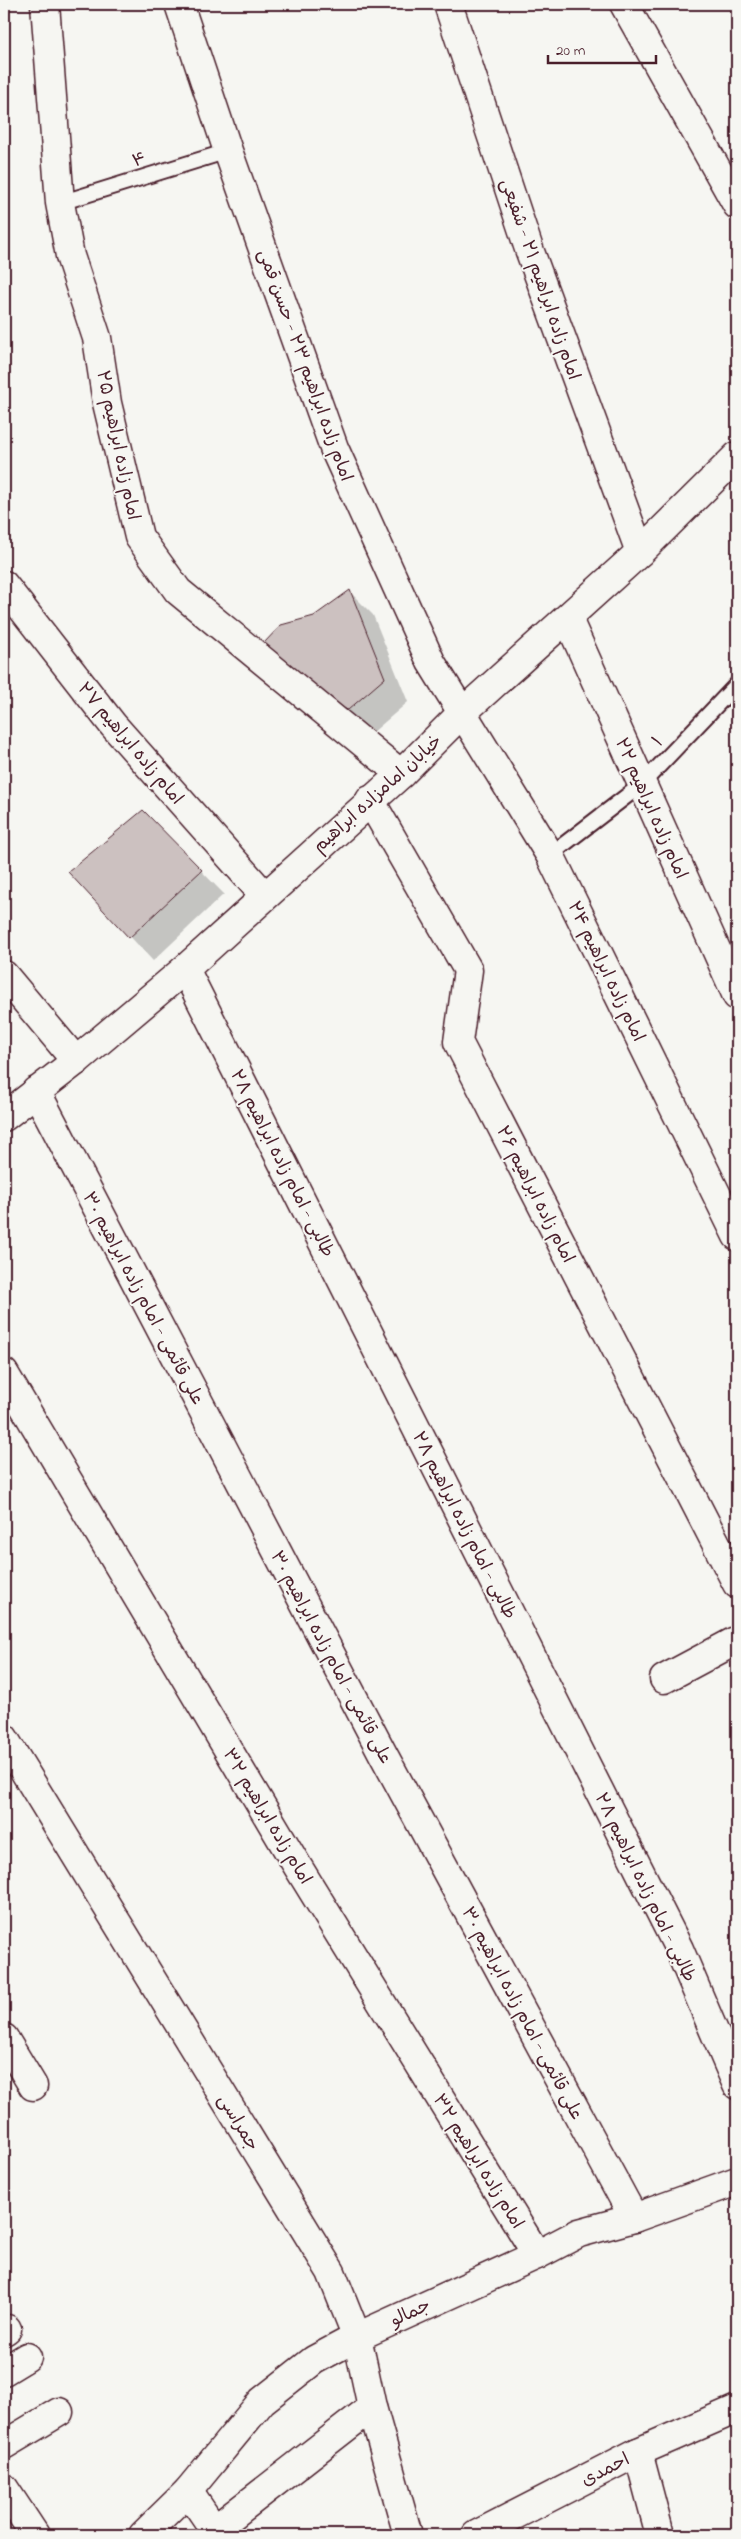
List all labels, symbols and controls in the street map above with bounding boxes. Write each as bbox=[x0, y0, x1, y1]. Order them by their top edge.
scale bar bbox=[548, 32, 656, 64]
text: 20 m bbox=[556, 40, 586, 62]
street label: ۴ bbox=[129, 147, 150, 175]
street label: امام زاده ابراهیم ۲۱ - شفیعی bbox=[492, 175, 586, 384]
street label: امام زاده ابراهیم ۲۳ - حسن قمی bbox=[250, 246, 358, 485]
street label: امام زاده ابراهیم ۲۵ bbox=[88, 368, 146, 523]
street label: امام زاده ابراهیم ۲۷ bbox=[70, 677, 189, 811]
street label: خیابان امامزاده ابراهیم bbox=[308, 729, 449, 860]
street label: ۱ bbox=[647, 731, 670, 754]
street label: امام زاده ابراهیم ۲۲ bbox=[607, 734, 693, 884]
street label: امام زاده ابراهیم ۲۴ bbox=[560, 897, 651, 1047]
street label: طالبی - امام زاده ابراهیم ۲۸ bbox=[222, 1065, 340, 1262]
street label: امام زاده ابراهیم ۲۶ bbox=[488, 1122, 580, 1268]
street label: علی قائمی - امام زاده ابراهیم ۳۰ bbox=[75, 1188, 210, 1410]
street label: طالبی - امام زاده ابراهیم ۲۸ bbox=[404, 1427, 522, 1624]
street label: علی قائمی - امام زاده ابراهیم ۳۰ bbox=[263, 1547, 398, 1769]
street label: امام زاده ابراهیم ۳۲ bbox=[215, 1744, 317, 1890]
street label: طالبی - امام زاده ابراهیم ۲۸ bbox=[587, 1789, 701, 1987]
street label: علی قائمی - امام زاده ابراهیم ۳۰ bbox=[454, 1903, 589, 2125]
street label: جمراسی bbox=[210, 2090, 264, 2156]
street label: امام زاده ابراهیم ۳۲ bbox=[425, 2090, 529, 2235]
street label: جمالو bbox=[385, 2293, 435, 2335]
street label: احمدی bbox=[577, 2448, 635, 2494]

